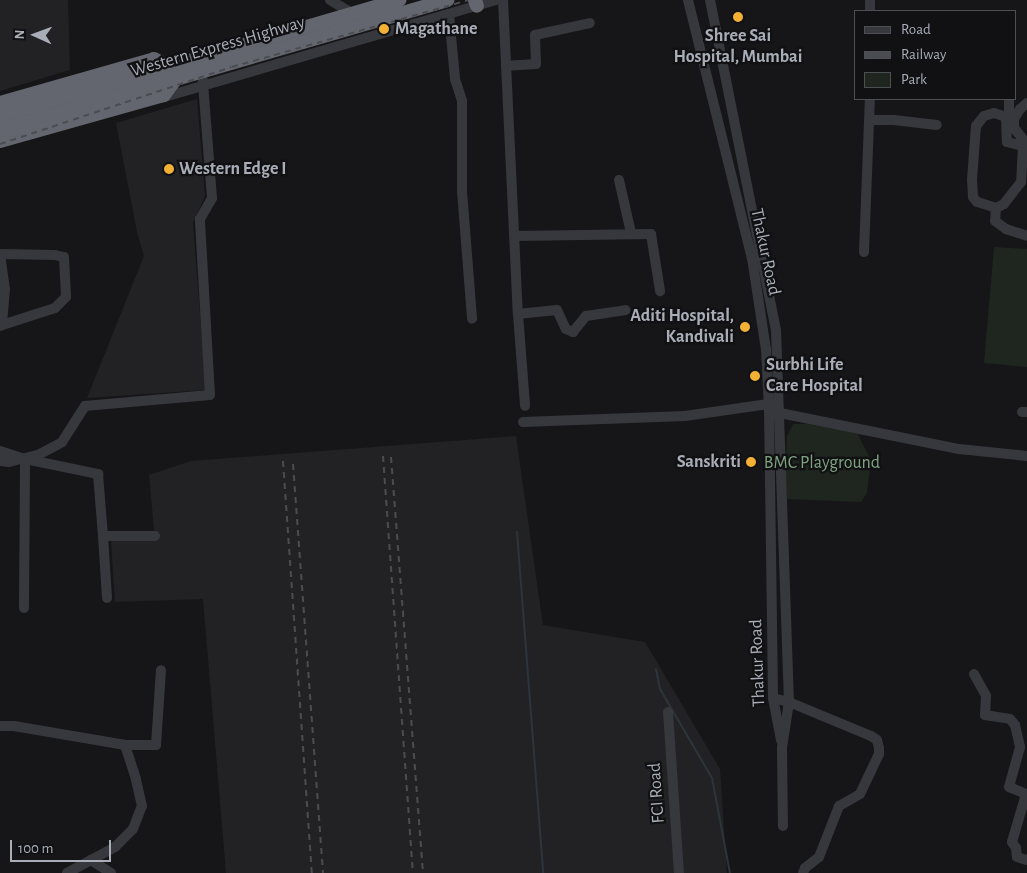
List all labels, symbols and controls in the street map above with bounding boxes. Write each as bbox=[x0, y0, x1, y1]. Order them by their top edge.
north arrow bbox=[10, 10, 60, 60]
marker: Shree Sai Hospital, Mumbai bbox=[731, 10, 745, 24]
legend bbox=[854, 10, 1017, 100]
street label: Western Express Highway bbox=[128, 12, 308, 82]
place label: Magathane bbox=[395, 18, 478, 40]
marker: Magathane bbox=[377, 22, 391, 36]
text: Road bbox=[901, 22, 931, 37]
place label: Shree Sai Hospital, Mumbai bbox=[674, 26, 802, 68]
text: N bbox=[13, 29, 27, 40]
text: Railway bbox=[901, 47, 946, 62]
text: Park bbox=[901, 72, 927, 87]
place label: Western Edge I bbox=[179, 158, 287, 180]
marker: Western Edge I bbox=[163, 163, 175, 175]
street label: Thakur Road bbox=[745, 207, 785, 297]
place label: Aditi Hospital, Kandivali bbox=[630, 306, 734, 348]
marker: Aditi Hospital, Kandivali bbox=[738, 320, 752, 334]
place label: Surbhi Life Care Hospital bbox=[766, 355, 863, 398]
marker: Surbhi Life Care Hospital bbox=[748, 369, 762, 383]
place label: Sanskriti bbox=[677, 451, 741, 473]
park label: BMC Playground bbox=[764, 452, 880, 474]
marker: Sanskriti bbox=[745, 456, 757, 468]
street label: Thakur Road bbox=[746, 619, 770, 707]
street label: FCI Road bbox=[644, 762, 670, 824]
scale bar bbox=[12, 830, 114, 862]
text: 100 m bbox=[18, 841, 53, 856]

